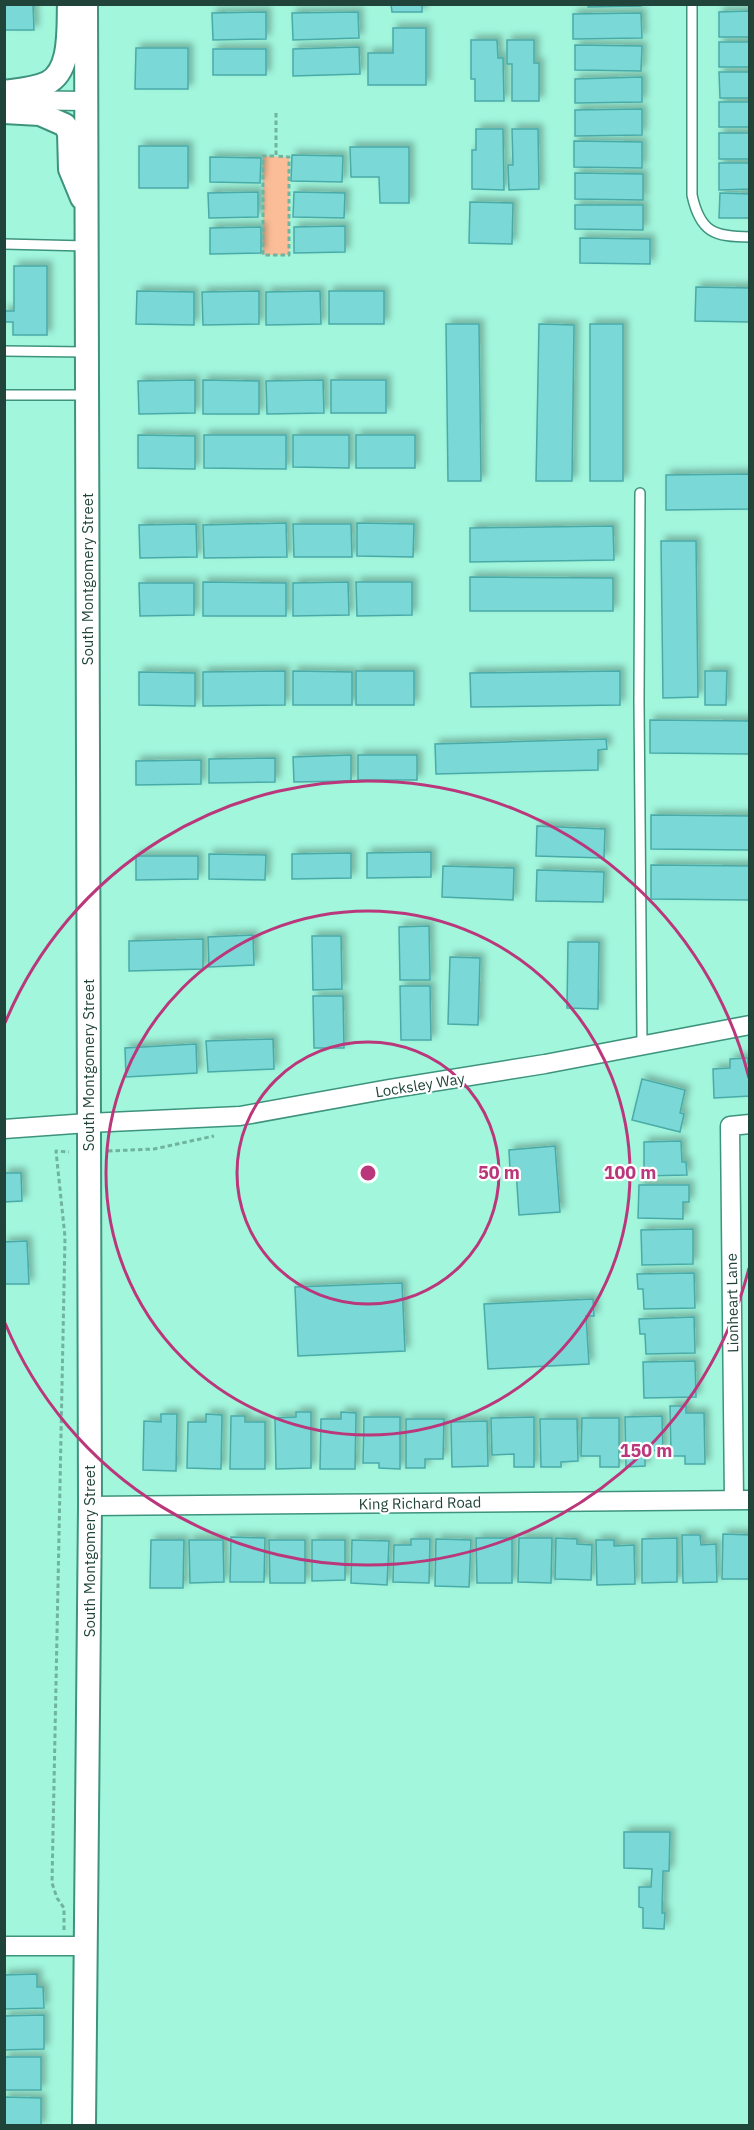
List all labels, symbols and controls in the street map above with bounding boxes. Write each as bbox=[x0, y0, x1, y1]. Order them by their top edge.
street label: South Montgomery Street bbox=[78, 493, 97, 665]
street label: South Montgomery Street bbox=[79, 979, 98, 1151]
street label: Locksley Way bbox=[374, 1068, 467, 1101]
text: 50 m bbox=[478, 1161, 520, 1184]
text: 100 m bbox=[604, 1161, 656, 1184]
centre of rings bbox=[358, 1163, 378, 1183]
street label: Lionheart Lane bbox=[722, 1253, 742, 1353]
text: 150 m bbox=[620, 1439, 672, 1462]
street label: South Montgomery Street bbox=[80, 1465, 99, 1637]
street label: King Richard Road bbox=[358, 1492, 482, 1514]

